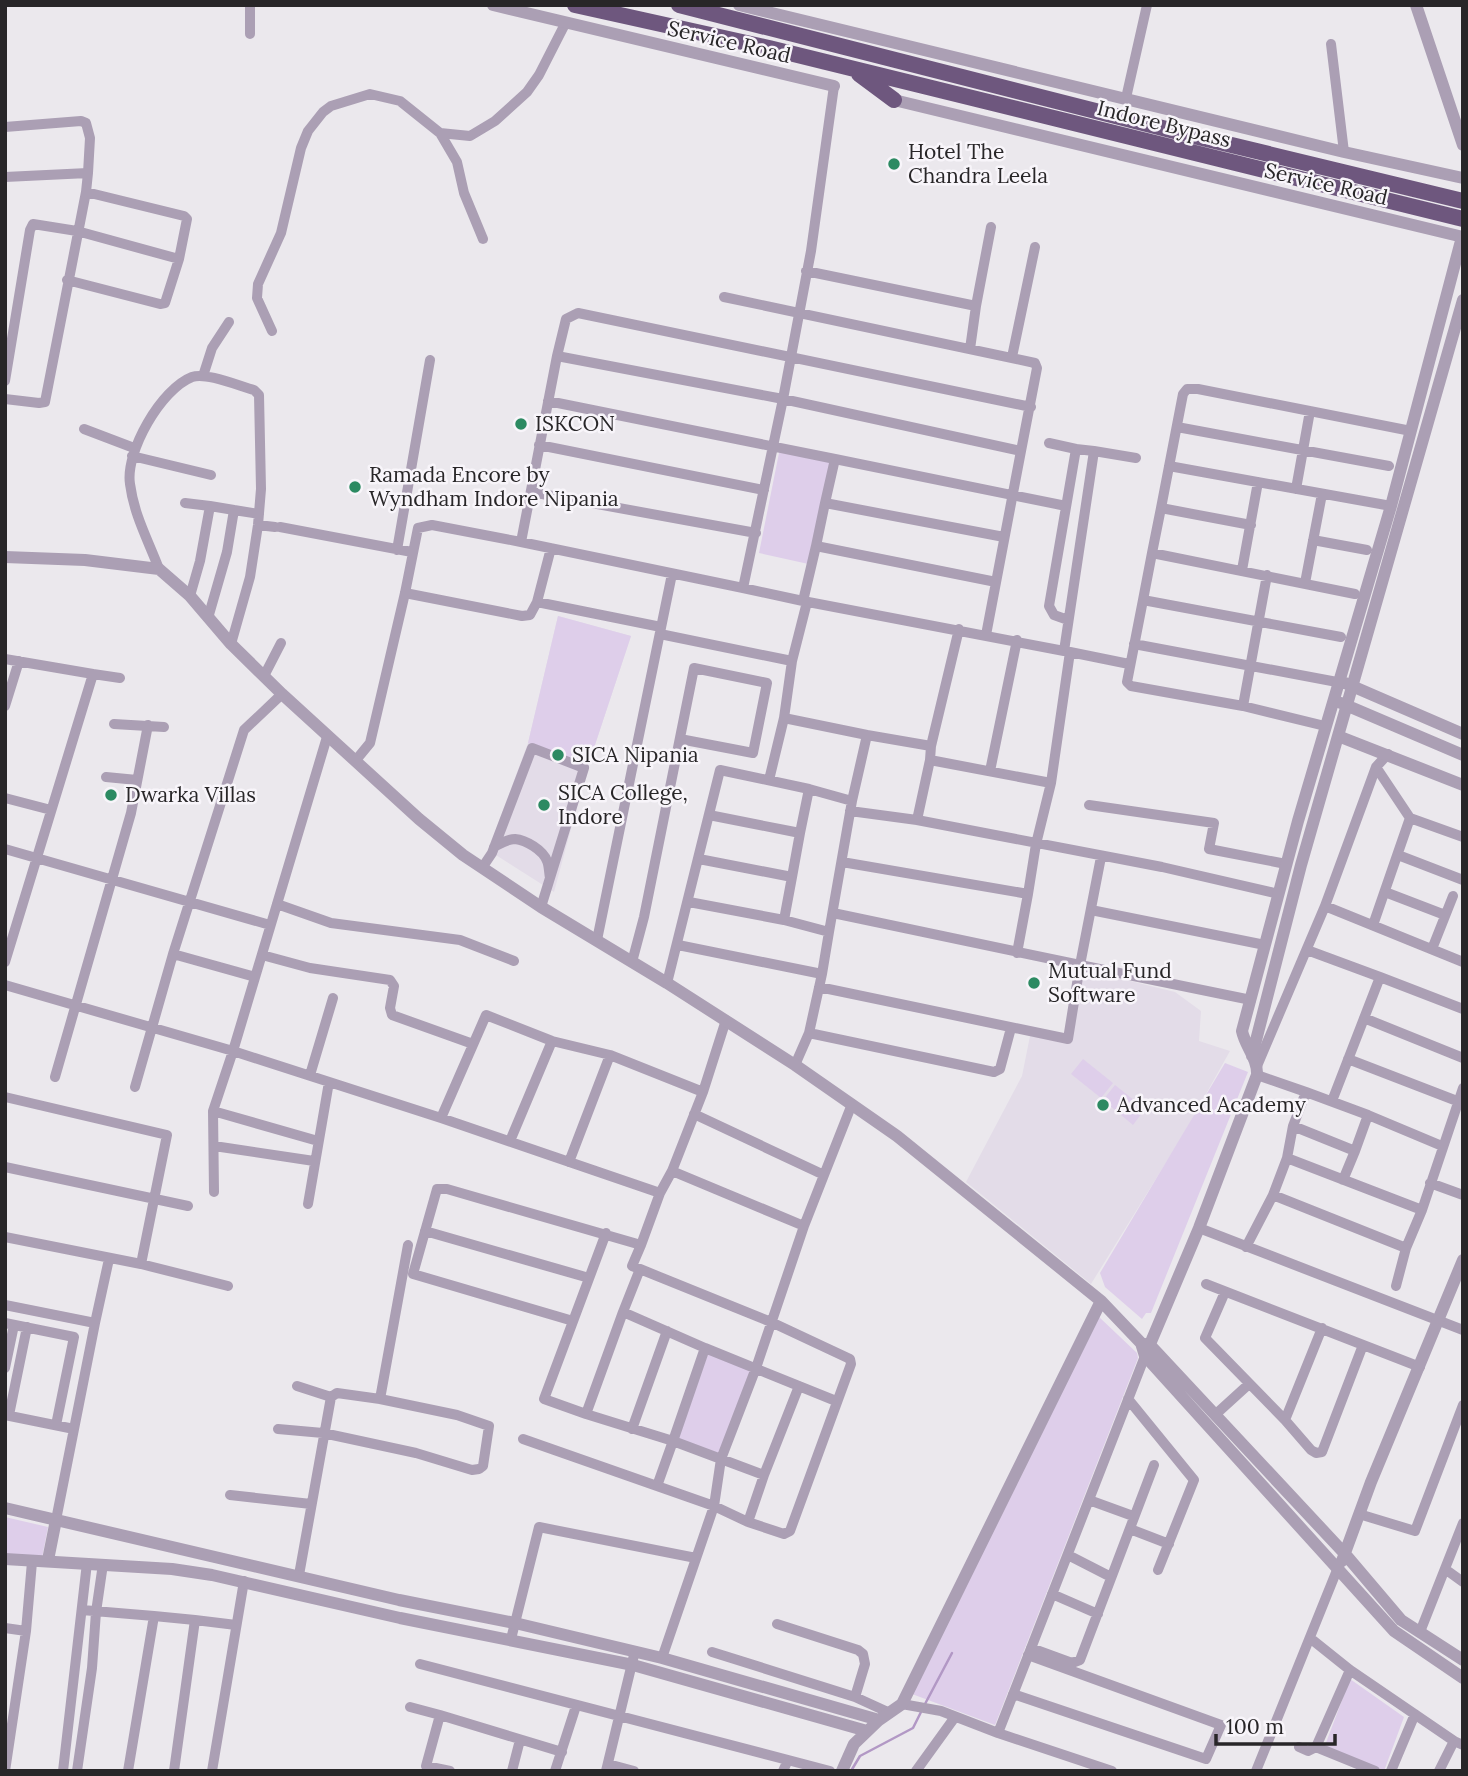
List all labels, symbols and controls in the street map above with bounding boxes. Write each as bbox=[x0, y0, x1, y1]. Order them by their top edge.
street label: Service Road bbox=[665, 14, 793, 69]
street label: Indore Bypass bbox=[1094, 94, 1234, 153]
place label: Hotel The Chandra Leela bbox=[908, 138, 1048, 189]
marker: Hotel The Chandra Leela bbox=[886, 156, 902, 172]
street label: Service Road bbox=[1262, 156, 1390, 211]
place label: ISKCON bbox=[535, 410, 615, 437]
marker: ISKCON bbox=[513, 416, 529, 432]
place label: Ramada Encore by Wyndham Indore Nipania bbox=[369, 461, 619, 512]
marker: Ramada Encore by Wyndham Indore Nipania bbox=[347, 479, 363, 495]
place label: SICA Nipania bbox=[572, 741, 699, 768]
marker: SICA Nipania bbox=[550, 747, 566, 763]
place label: SICA College, Indore bbox=[558, 779, 688, 830]
place label: Dwarka Villas bbox=[125, 781, 256, 808]
marker: Dwarka Villas bbox=[103, 787, 119, 803]
marker: SICA College, Indore bbox=[536, 797, 552, 813]
place label: Mutual Fund Software bbox=[1048, 957, 1172, 1008]
marker: Mutual Fund Software bbox=[1026, 975, 1042, 991]
place label: Advanced Academy bbox=[1116, 1091, 1306, 1118]
marker: Advanced Academy bbox=[1095, 1097, 1111, 1113]
scale bar bbox=[1216, 1702, 1335, 1746]
text: 100 m bbox=[1226, 1713, 1284, 1740]

